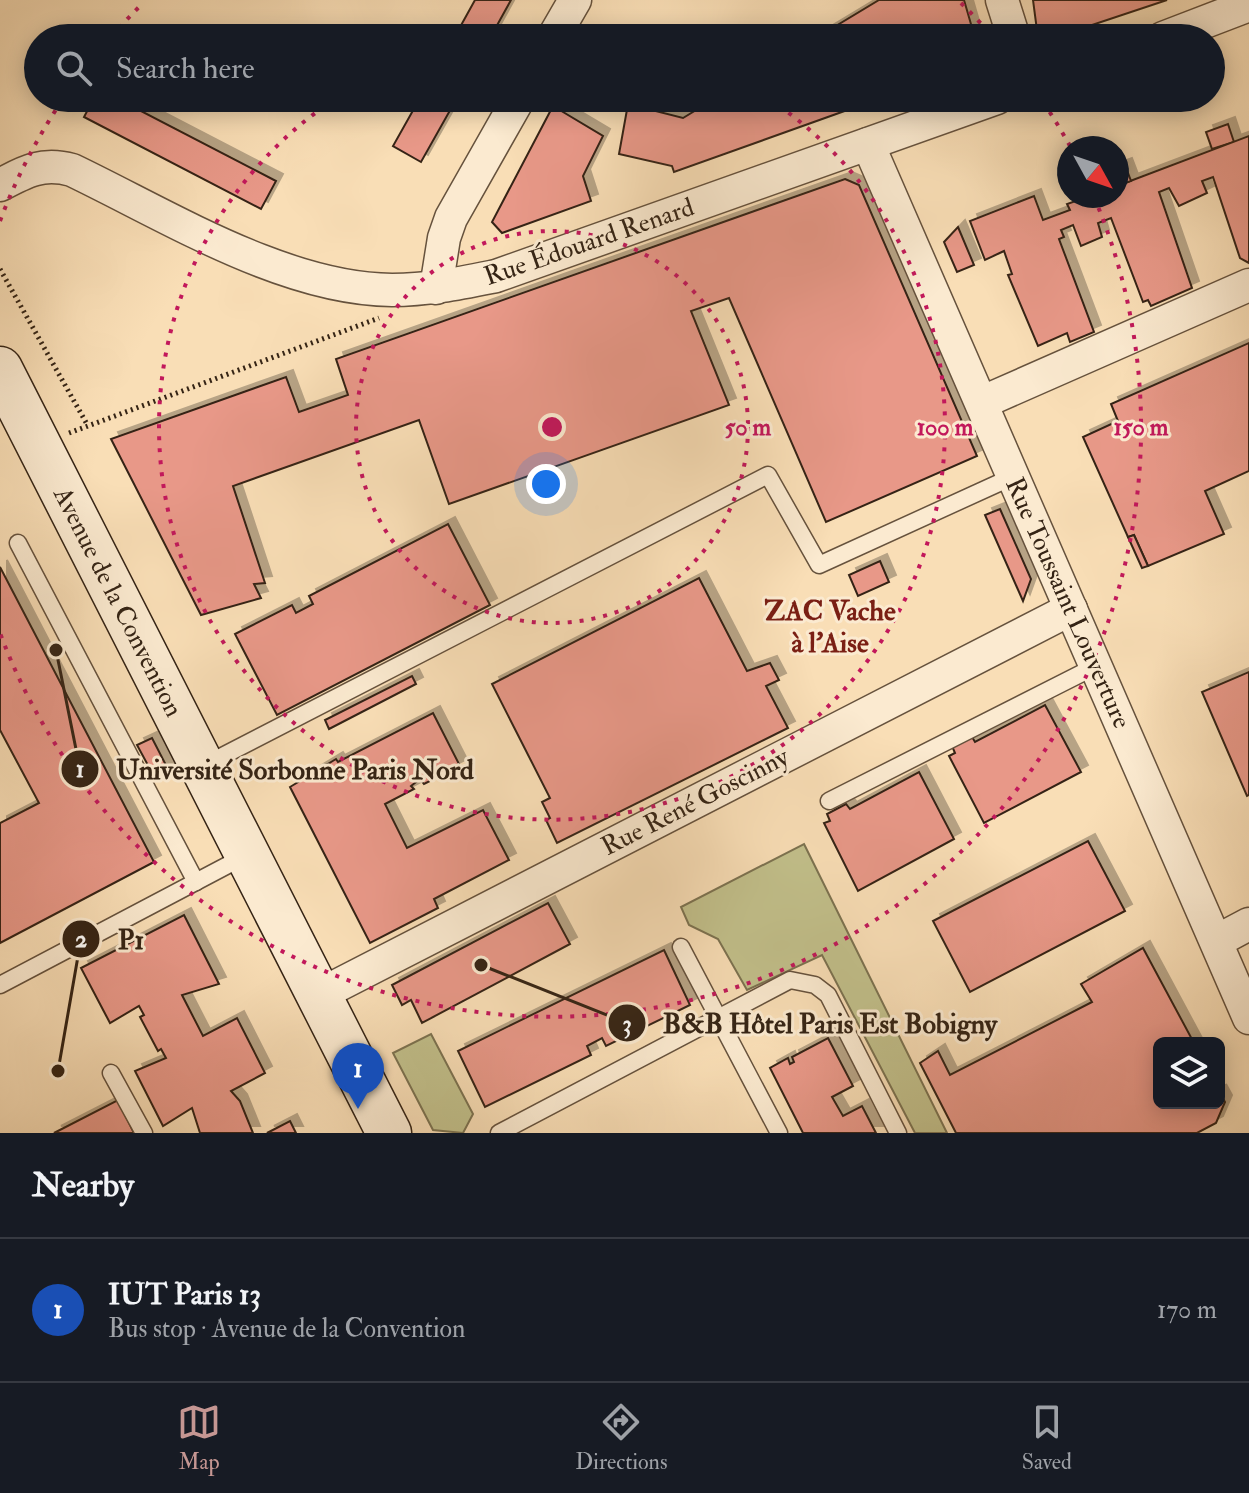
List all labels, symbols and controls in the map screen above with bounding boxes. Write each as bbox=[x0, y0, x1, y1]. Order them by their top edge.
search box bbox=[24, 24, 1225, 112]
icon: search bbox=[52, 46, 96, 90]
text: Search here bbox=[116, 50, 255, 87]
north arrow bbox=[1057, 136, 1129, 208]
street label: Rue Édouard Renard bbox=[479, 189, 698, 293]
text: 50 m bbox=[725, 412, 772, 443]
text: 100 m bbox=[917, 412, 974, 443]
text: 150 m bbox=[1114, 412, 1169, 443]
centre of rings bbox=[538, 413, 566, 441]
your location bbox=[526, 464, 566, 504]
street label: Rue Toussaint Louverture bbox=[998, 472, 1138, 734]
street label: Avenue de la Convention bbox=[46, 481, 190, 722]
district label: ZAC Vache à l'Aise bbox=[764, 594, 896, 661]
street label: Rue René Goscinny bbox=[596, 741, 794, 863]
callout: Université Sorbonne Paris Nord bbox=[60, 743, 490, 795]
text: Université Sorbonne Paris Nord bbox=[116, 753, 474, 788]
text: 1 bbox=[76, 754, 84, 785]
callout: P1 bbox=[61, 913, 160, 965]
text: P1 bbox=[118, 923, 144, 958]
text: 2 bbox=[75, 924, 87, 955]
callout: B&B Hôtel Paris Est Bobigny bbox=[607, 997, 1013, 1049]
text: B&B Hôtel Paris Est Bobigny bbox=[663, 1007, 999, 1042]
text: 3 bbox=[622, 1009, 632, 1040]
map controls bbox=[1153, 1037, 1225, 1109]
button: layers bbox=[1153, 1037, 1225, 1109]
pin: 1 bbox=[332, 1043, 384, 1109]
text: Nearby bbox=[32, 1164, 134, 1207]
text: IUT Paris 13 bbox=[108, 1276, 261, 1313]
text: 1 bbox=[53, 1294, 63, 1326]
text: 170 m bbox=[1157, 1294, 1217, 1326]
text: Bus stop · Avenue de la Convention bbox=[108, 1313, 465, 1345]
tab: Map bbox=[177, 1400, 221, 1476]
tab: Directions bbox=[575, 1400, 668, 1476]
tab: Saved bbox=[1022, 1400, 1072, 1476]

